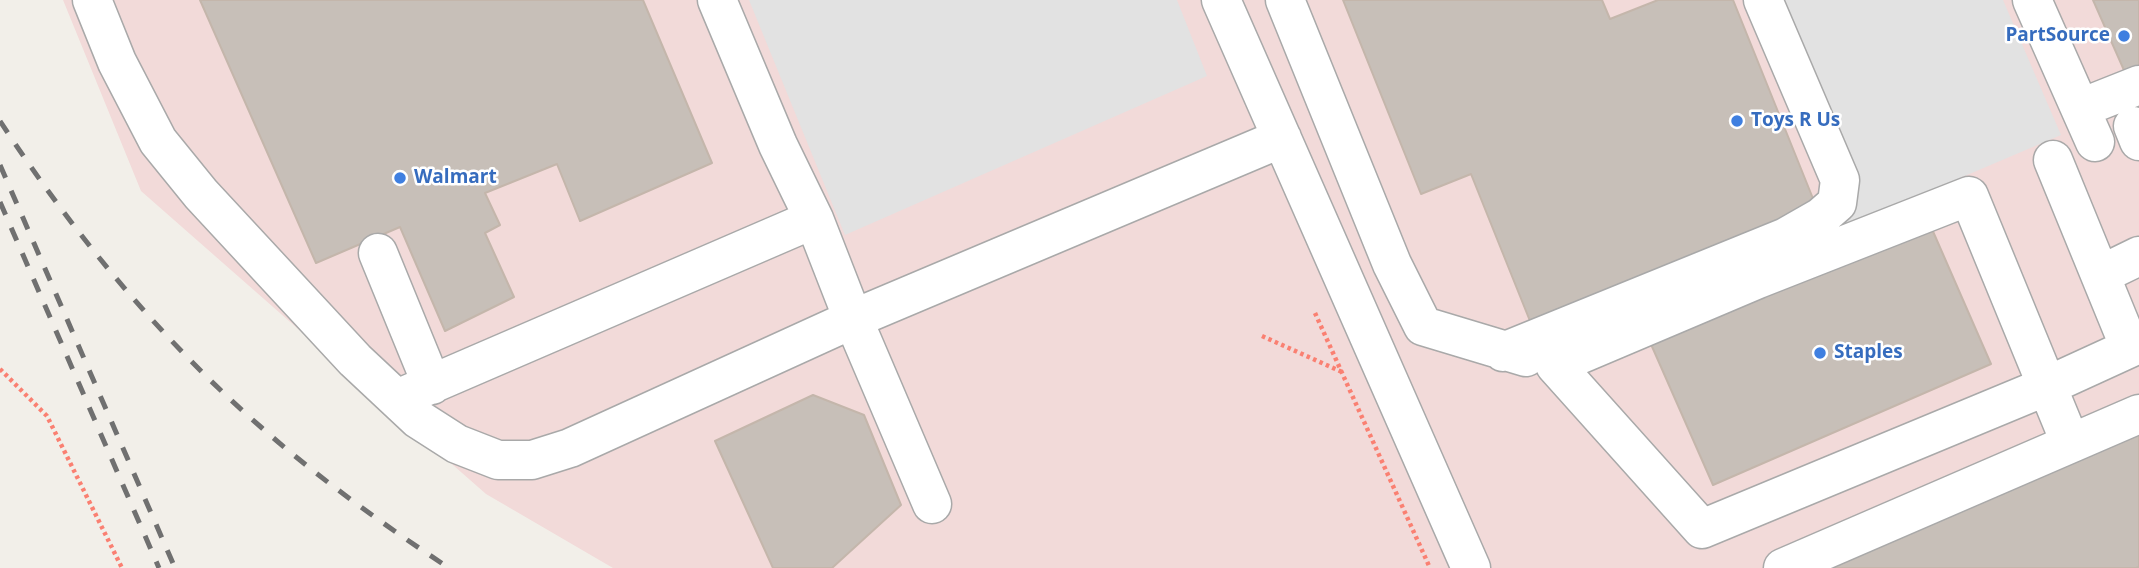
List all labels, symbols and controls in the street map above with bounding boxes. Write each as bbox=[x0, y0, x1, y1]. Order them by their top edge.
place label: PartSource bbox=[2005, 25, 2110, 47]
marker: PartSource bbox=[2116, 28, 2132, 44]
place label: Toys R Us bbox=[1751, 110, 1840, 132]
marker: Toys R Us bbox=[1729, 113, 1745, 129]
place label: Walmart bbox=[414, 167, 497, 189]
marker: Walmart bbox=[392, 170, 408, 186]
place label: Staples bbox=[1834, 342, 1903, 364]
marker: Staples bbox=[1812, 345, 1828, 361]

